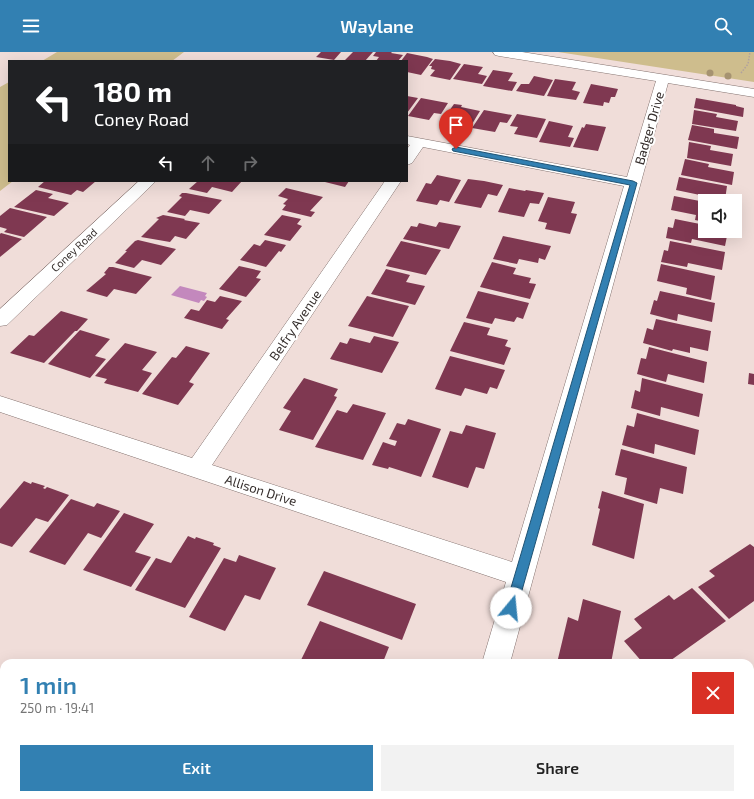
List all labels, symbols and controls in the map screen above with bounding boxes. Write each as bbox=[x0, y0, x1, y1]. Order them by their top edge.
icon: menu bbox=[20, 15, 42, 37]
text: Waylane bbox=[340, 15, 414, 37]
icon: search bbox=[712, 15, 734, 37]
text: 180 m bbox=[94, 74, 172, 108]
icon: left bbox=[28, 76, 80, 128]
street label: Badger Drive bbox=[631, 89, 667, 167]
text: Coney Road bbox=[94, 108, 189, 130]
pin bbox=[439, 108, 473, 149]
icon: arrive bbox=[445, 114, 467, 136]
icon: left bbox=[155, 152, 177, 174]
icon: ahead bbox=[197, 152, 219, 174]
icon: right bbox=[239, 152, 261, 174]
map controls bbox=[698, 194, 742, 238]
button: sound bbox=[698, 194, 742, 238]
street label: Coney Road bbox=[48, 225, 99, 274]
street label: Belfry Avenue bbox=[266, 287, 324, 363]
street label: Allison Drive bbox=[223, 471, 299, 509]
position arrow bbox=[490, 587, 532, 629]
text: 1 min bbox=[20, 670, 77, 699]
button: close bbox=[692, 672, 734, 714]
text: 250 m · 19:41 bbox=[20, 700, 94, 716]
button: Exit bbox=[20, 745, 373, 791]
button: Share bbox=[381, 745, 734, 791]

